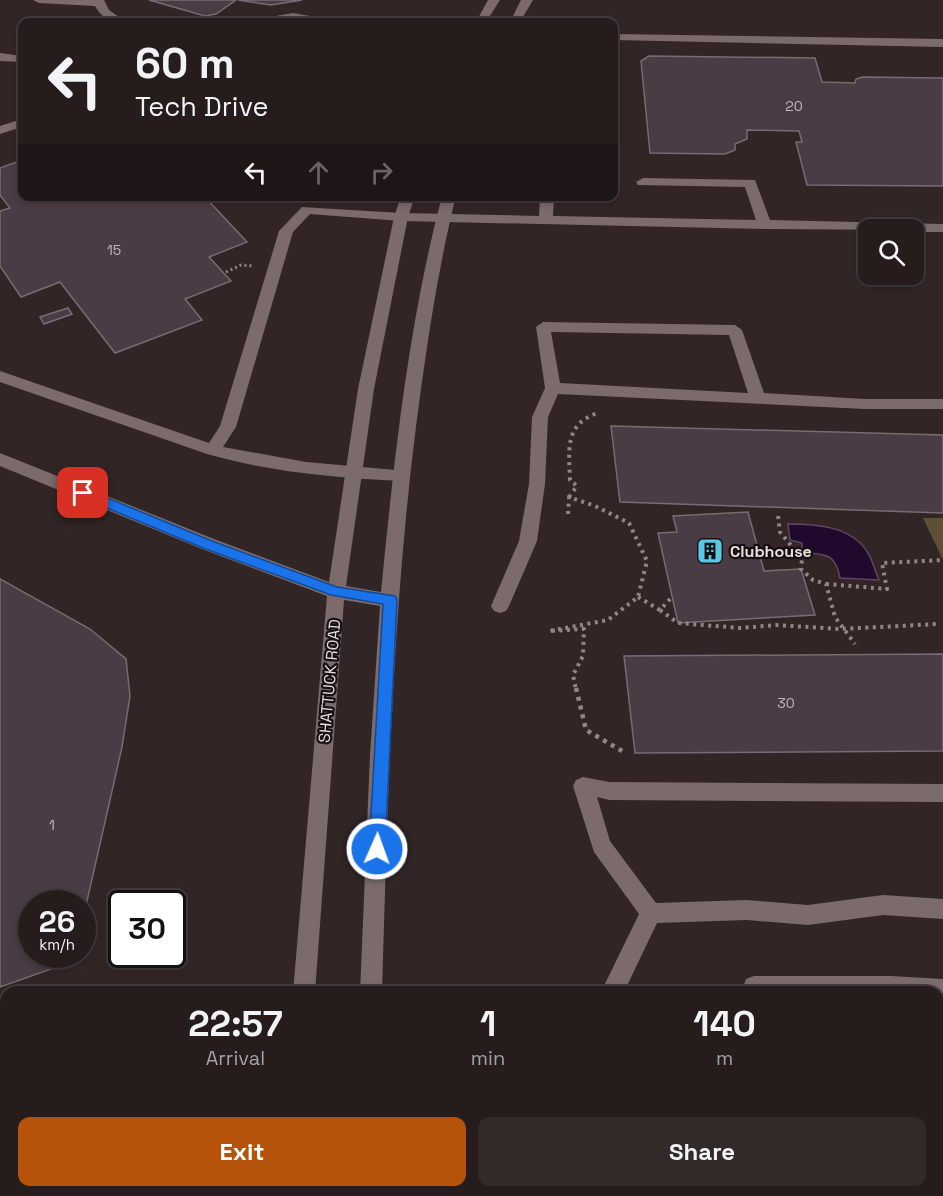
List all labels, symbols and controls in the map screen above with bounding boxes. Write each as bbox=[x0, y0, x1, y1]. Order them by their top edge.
text: 60 m bbox=[135, 37, 235, 90]
icon: left bbox=[36, 42, 114, 120]
text: Tech Drive bbox=[135, 89, 268, 124]
house number: 20 bbox=[785, 97, 803, 115]
icon: left bbox=[239, 156, 272, 189]
icon: ahead bbox=[302, 156, 335, 189]
icon: right bbox=[365, 156, 398, 189]
map controls bbox=[858, 219, 924, 285]
button: search bbox=[858, 219, 924, 285]
house number: 15 bbox=[107, 241, 121, 259]
pin bbox=[57, 467, 108, 518]
icon: arrive bbox=[66, 476, 99, 509]
building icon: Clubhouse bbox=[695, 536, 725, 566]
place label: Clubhouse bbox=[730, 541, 812, 562]
street label: SHATTUCK ROAD bbox=[314, 618, 345, 744]
house number: 30 bbox=[777, 694, 795, 712]
house number: 1 bbox=[49, 816, 55, 834]
position arrow bbox=[345, 817, 409, 881]
speed limit sign: 30 bbox=[108, 890, 186, 968]
text: 26 bbox=[39, 902, 75, 941]
text: km/h bbox=[39, 935, 75, 954]
text: 22:57 bbox=[188, 1001, 283, 1047]
text: 1 bbox=[480, 1001, 496, 1047]
text: 140 bbox=[693, 1001, 756, 1047]
text: Arrival bbox=[206, 1045, 265, 1071]
text: min bbox=[471, 1045, 505, 1071]
text: m bbox=[716, 1045, 733, 1071]
button: Exit bbox=[18, 1117, 466, 1186]
button: Share bbox=[478, 1117, 926, 1186]

